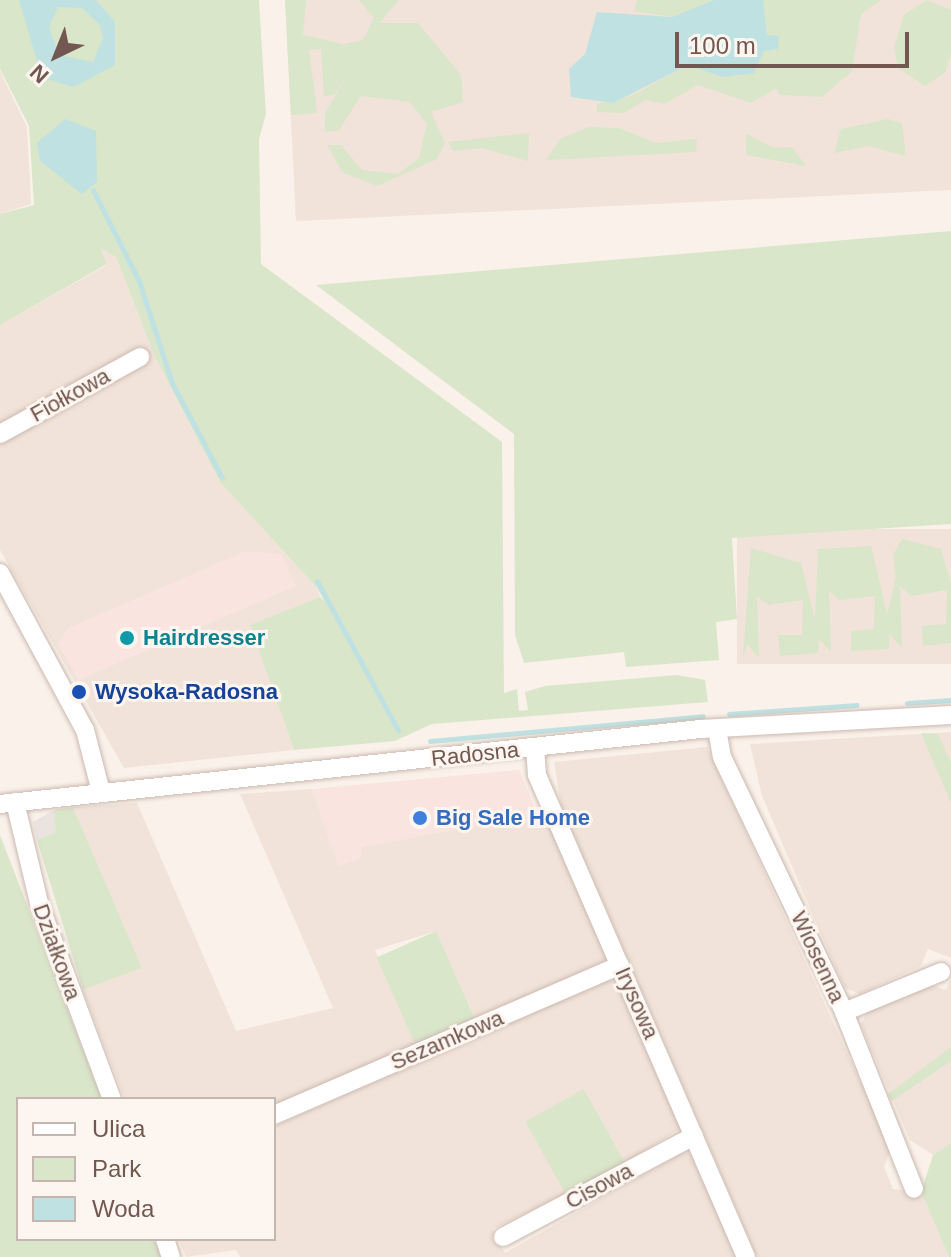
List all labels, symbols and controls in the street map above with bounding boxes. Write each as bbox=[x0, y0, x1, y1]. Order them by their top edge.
north arrow bbox=[16, 16, 96, 96]
scale bar bbox=[679, 16, 913, 66]
text: 100 m bbox=[689, 32, 756, 59]
text: N bbox=[25, 59, 54, 88]
street label: Fiołkowa bbox=[26, 362, 114, 428]
place label: Hairdresser bbox=[143, 625, 265, 651]
marker: Hairdresser bbox=[118, 629, 136, 647]
place label: Wysoka-Radosna bbox=[95, 679, 278, 705]
marker: Wysoka-Radosna bbox=[70, 683, 88, 701]
street label: Radosna bbox=[430, 736, 520, 772]
place label: Big Sale Home bbox=[436, 805, 590, 831]
marker: Big Sale Home bbox=[411, 809, 429, 827]
street label: Działkowa bbox=[27, 900, 87, 1004]
street label: Wiosenna bbox=[785, 907, 851, 1007]
street label: Irysowa bbox=[610, 963, 664, 1043]
street label: Sezamkowa bbox=[387, 1004, 507, 1076]
legend bbox=[16, 1097, 276, 1241]
text: Ulica bbox=[92, 1115, 145, 1142]
text: Park bbox=[92, 1155, 141, 1182]
street label: Cisowa bbox=[561, 1157, 637, 1215]
text: Woda bbox=[92, 1195, 154, 1222]

